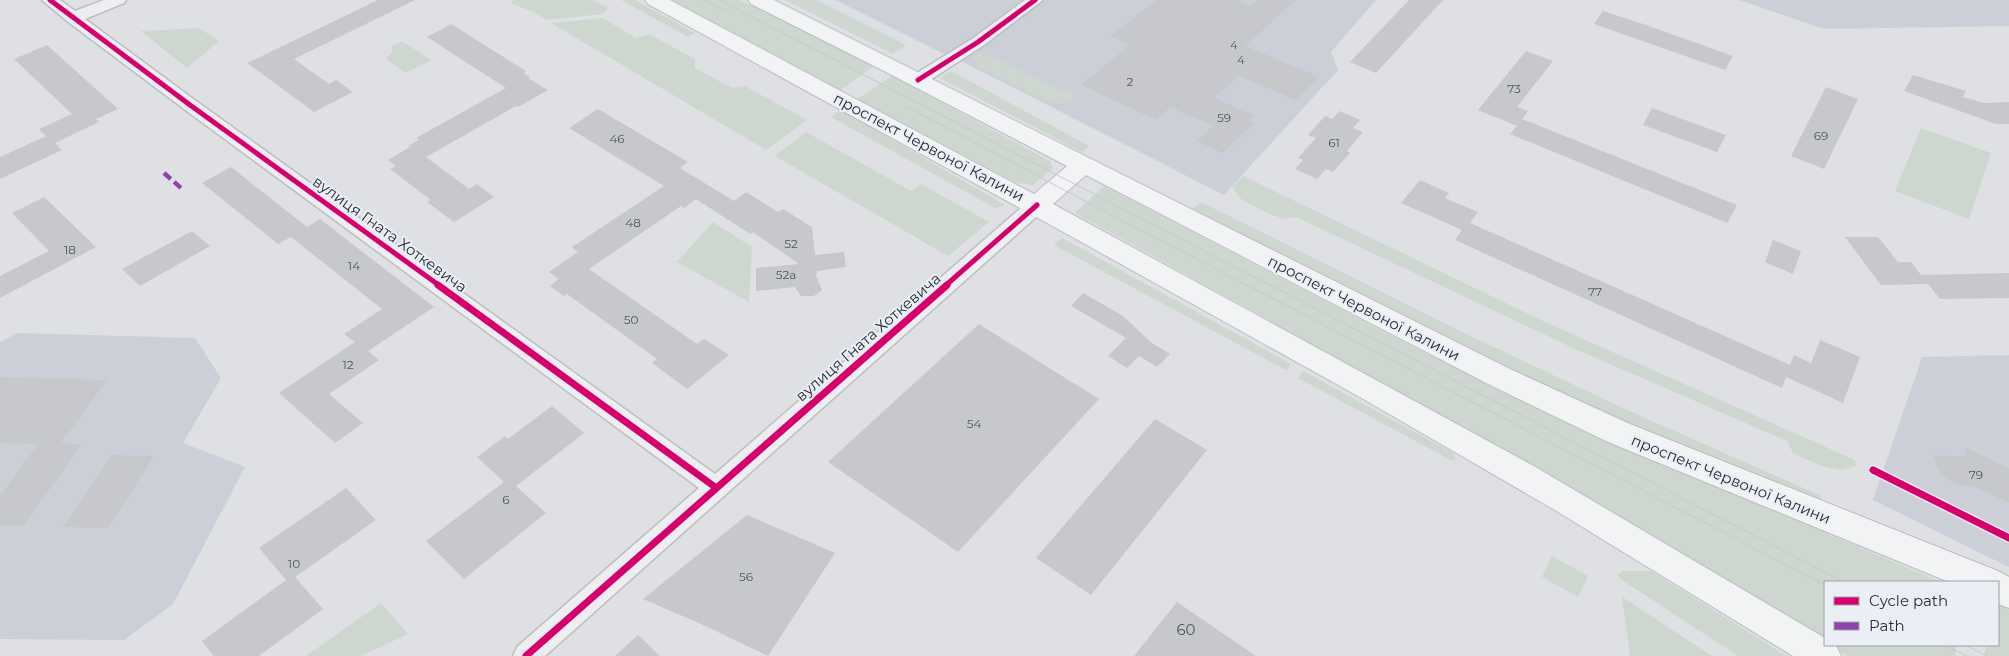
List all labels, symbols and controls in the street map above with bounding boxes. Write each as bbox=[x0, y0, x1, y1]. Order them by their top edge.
house number: 4 bbox=[1230, 38, 1238, 52]
house number: 4 bbox=[1237, 53, 1245, 67]
house number: 2 bbox=[1127, 74, 1134, 89]
house number: 73 bbox=[1507, 81, 1521, 96]
street label: проспект Червоної Калини bbox=[830, 89, 1028, 205]
house number: 59 bbox=[1217, 110, 1231, 125]
house number: 69 bbox=[1814, 128, 1828, 143]
house number: 46 bbox=[609, 131, 625, 146]
house number: 61 bbox=[1328, 135, 1340, 150]
street label: вулиця Гната Хоткевича bbox=[309, 172, 471, 296]
house number: 48 bbox=[625, 215, 641, 230]
house number: 52 bbox=[784, 236, 798, 251]
house number: 18 bbox=[64, 242, 76, 257]
street label: проспект Червоної Калини bbox=[1265, 251, 1463, 365]
house number: 14 bbox=[348, 258, 360, 273]
house number: 52а bbox=[776, 267, 796, 282]
street label: вулиця Гната Хоткевича bbox=[792, 269, 944, 405]
house number: 77 bbox=[1588, 284, 1602, 299]
house number: 50 bbox=[624, 312, 638, 327]
house number: 12 bbox=[342, 357, 354, 372]
house number: 54 bbox=[967, 416, 981, 431]
street label: проспект Червоної Калини bbox=[1629, 430, 1833, 528]
house number: 79 bbox=[1969, 467, 1983, 482]
house number: 6 bbox=[502, 492, 510, 507]
house number: 10 bbox=[288, 556, 300, 571]
house number: 56 bbox=[739, 569, 753, 584]
legend bbox=[1824, 581, 1999, 646]
text: Cycle path bbox=[1869, 591, 1948, 610]
text: Path bbox=[1869, 616, 1905, 635]
house number: 60 bbox=[1176, 620, 1196, 639]

